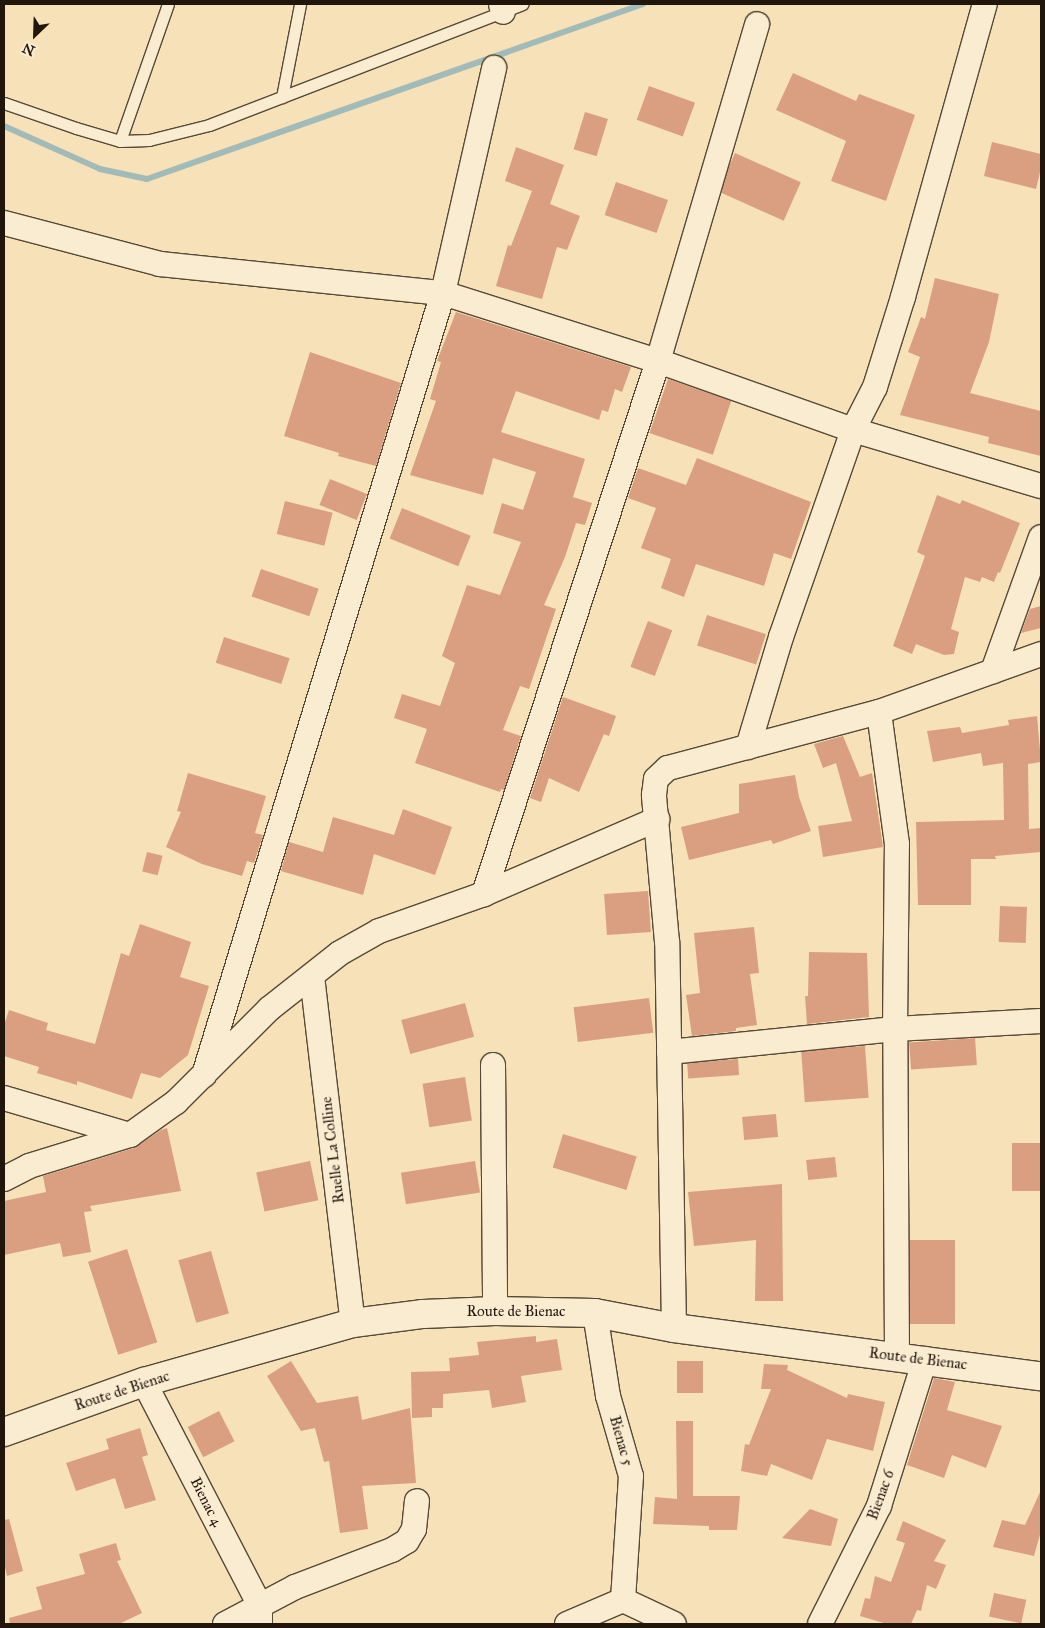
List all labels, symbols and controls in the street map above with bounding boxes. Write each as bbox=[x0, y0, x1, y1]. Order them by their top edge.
north arrow bbox=[10, 10, 60, 60]
text: N bbox=[20, 39, 38, 59]
street label: Ruelle La Colline bbox=[318, 1096, 348, 1204]
street label: Route de Bienac bbox=[467, 1303, 565, 1321]
street label: Route de Bienac bbox=[868, 1344, 968, 1374]
street label: Route de Bienac bbox=[72, 1367, 172, 1415]
street label: Bienac 5 bbox=[605, 1414, 637, 1468]
street label: Bienac 6 bbox=[864, 1468, 898, 1522]
street label: Bienac 4 bbox=[186, 1475, 226, 1529]

